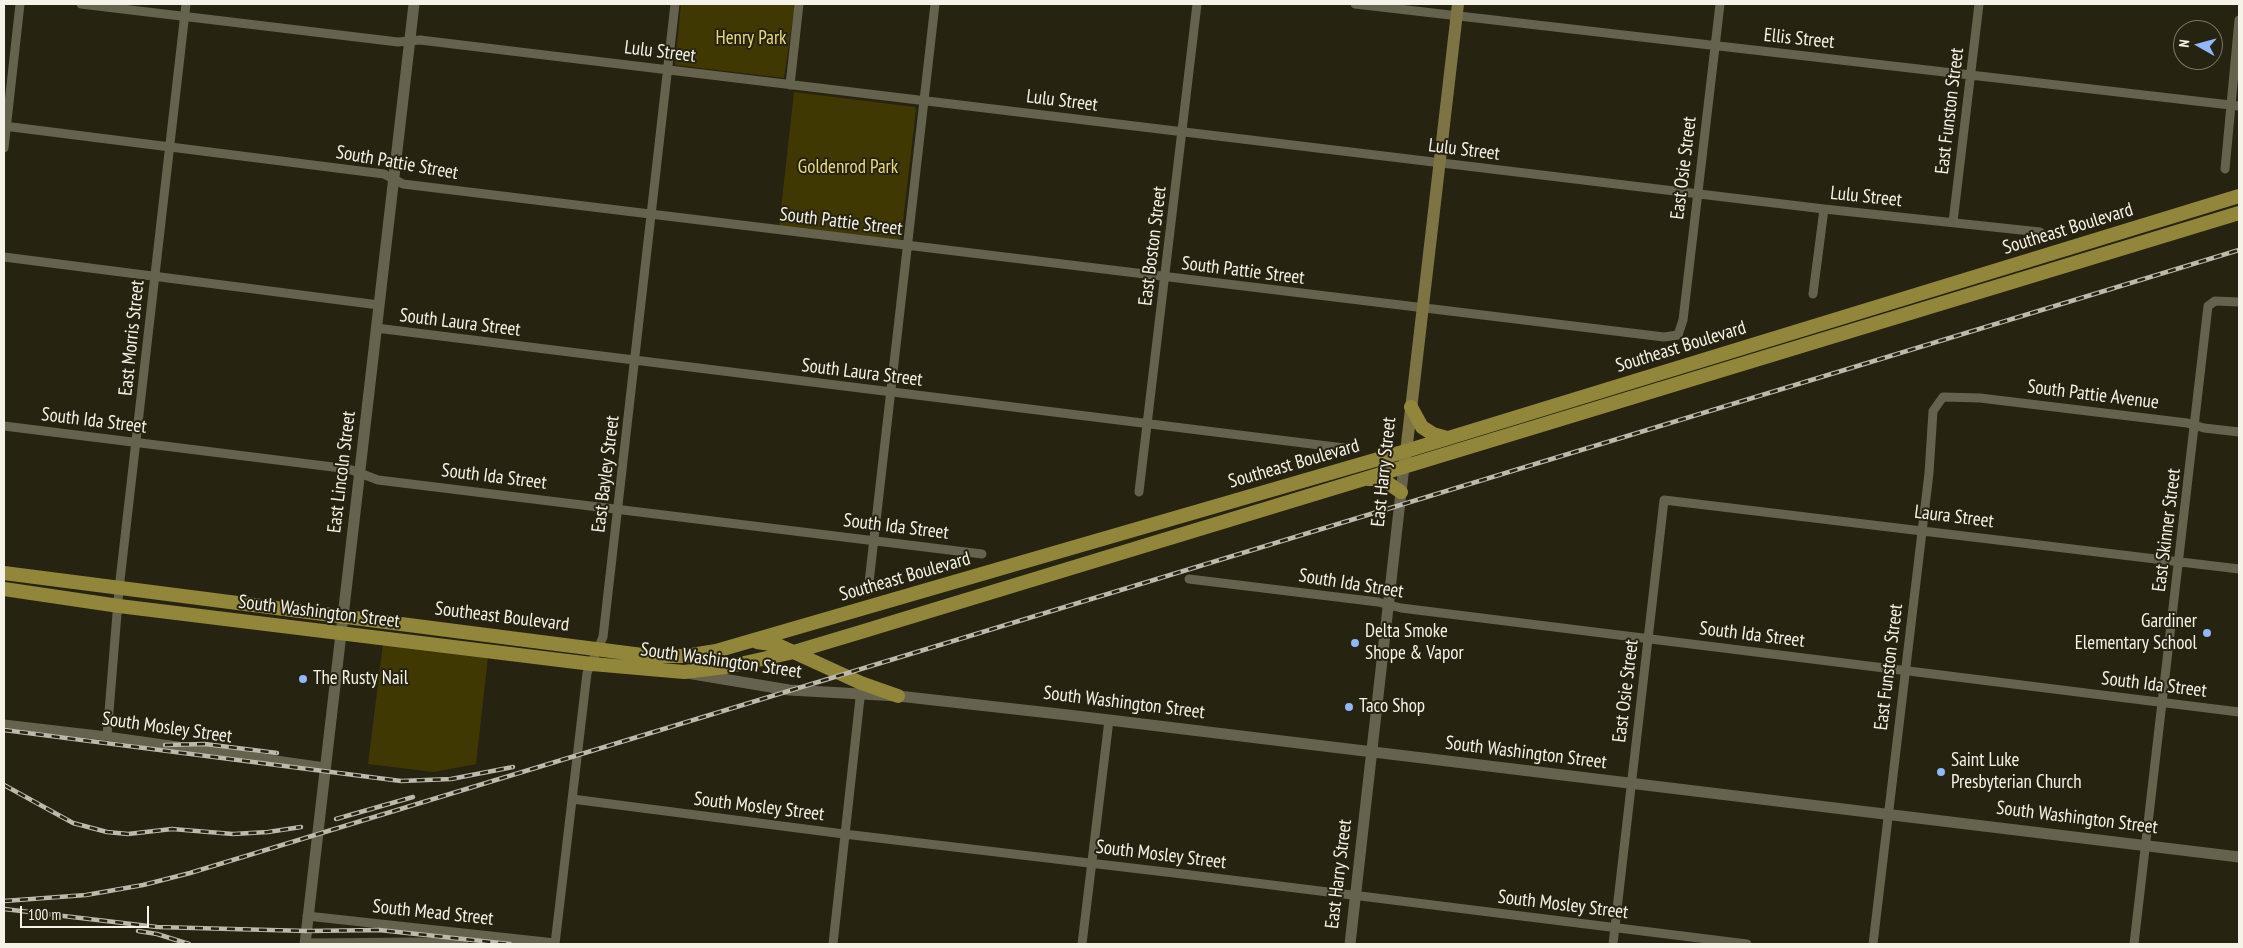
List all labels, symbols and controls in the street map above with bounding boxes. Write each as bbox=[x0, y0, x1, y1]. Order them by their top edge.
north arrow bbox=[2173, 20, 2223, 70]
street label: Ellis Street bbox=[1763, 24, 1835, 54]
park label: Henry Park bbox=[716, 28, 786, 50]
street label: Lulu Street bbox=[623, 36, 697, 68]
text: N bbox=[2175, 38, 2193, 48]
street label: East Funston Street bbox=[1931, 46, 1969, 176]
street label: Lulu Street bbox=[1025, 85, 1099, 117]
street label: East Osie Street bbox=[1666, 115, 1702, 221]
street label: Lulu Street bbox=[1427, 134, 1501, 166]
street label: South Pattie Street bbox=[334, 141, 460, 185]
park label: Goldenrod Park bbox=[798, 157, 898, 179]
street label: Lulu Street bbox=[1829, 182, 1903, 212]
street label: East Boston Street bbox=[1134, 185, 1172, 307]
street label: Southeast Boulevard bbox=[2000, 198, 2136, 260]
street label: South Pattie Street bbox=[778, 203, 904, 241]
street label: South Pattie Street bbox=[1180, 252, 1306, 290]
street label: East Morris Street bbox=[115, 279, 149, 397]
street label: South Laura Street bbox=[398, 304, 522, 342]
street label: Southeast Boulevard bbox=[1613, 316, 1749, 378]
street label: South Laura Street bbox=[800, 354, 924, 392]
street label: South Pattie Avenue bbox=[2026, 376, 2160, 414]
street label: South Ida Street bbox=[40, 403, 148, 439]
street label: East Lincoln Street bbox=[323, 410, 361, 534]
street label: East Bayley Street bbox=[588, 414, 624, 534]
street label: East Harry Street bbox=[1367, 416, 1401, 528]
street label: Southeast Boulevard bbox=[1226, 434, 1362, 494]
street label: South Ida Street bbox=[440, 459, 548, 495]
street label: East Skinner Street bbox=[2148, 467, 2186, 593]
street label: Laura Street bbox=[1913, 501, 1995, 533]
street label: South Ida Street bbox=[842, 509, 950, 545]
street label: Southeast Boulevard bbox=[837, 547, 973, 607]
street label: South Ida Street bbox=[1297, 564, 1405, 604]
street label: South Washington Street bbox=[237, 591, 401, 633]
street label: Southeast Boulevard bbox=[434, 597, 570, 637]
street label: East Funston Street bbox=[1870, 602, 1908, 732]
place label: Gardiner Elementary School bbox=[2075, 611, 2197, 655]
street label: South Ida Street bbox=[1698, 617, 1806, 653]
place label: Delta Smoke Shope & Vapor bbox=[1365, 621, 1464, 665]
marker: Gardiner Elementary School bbox=[2201, 627, 2213, 639]
marker: Delta Smoke Shope & Vapor bbox=[1349, 637, 1361, 649]
street label: South Washington Street bbox=[639, 638, 803, 684]
street label: East Osie Street bbox=[1608, 638, 1644, 744]
street label: South Ida Street bbox=[2100, 667, 2208, 703]
place label: The Rusty Nail bbox=[313, 668, 408, 690]
marker: The Rusty Nail bbox=[297, 673, 309, 685]
street label: South Washington Street bbox=[1042, 682, 1206, 724]
place label: Taco Shop bbox=[1359, 696, 1425, 718]
marker: Taco Shop bbox=[1343, 701, 1355, 713]
street label: South Mosley Street bbox=[100, 708, 234, 748]
street label: South Washington Street bbox=[1444, 732, 1608, 774]
place label: Saint Luke Presbyterian Church bbox=[1951, 750, 2082, 794]
marker: Saint Luke Presbyterian Church bbox=[1935, 766, 1947, 778]
street label: South Mosley Street bbox=[692, 788, 826, 826]
street label: South Washington Street bbox=[1995, 797, 2159, 839]
street label: East Harry Street bbox=[1321, 818, 1357, 930]
street label: South Mosley Street bbox=[1094, 836, 1228, 874]
street label: South Mosley Street bbox=[1496, 886, 1630, 924]
street label: South Mead Street bbox=[371, 895, 495, 931]
scale bar bbox=[22, 896, 151, 928]
text: 100 m bbox=[28, 905, 61, 924]

